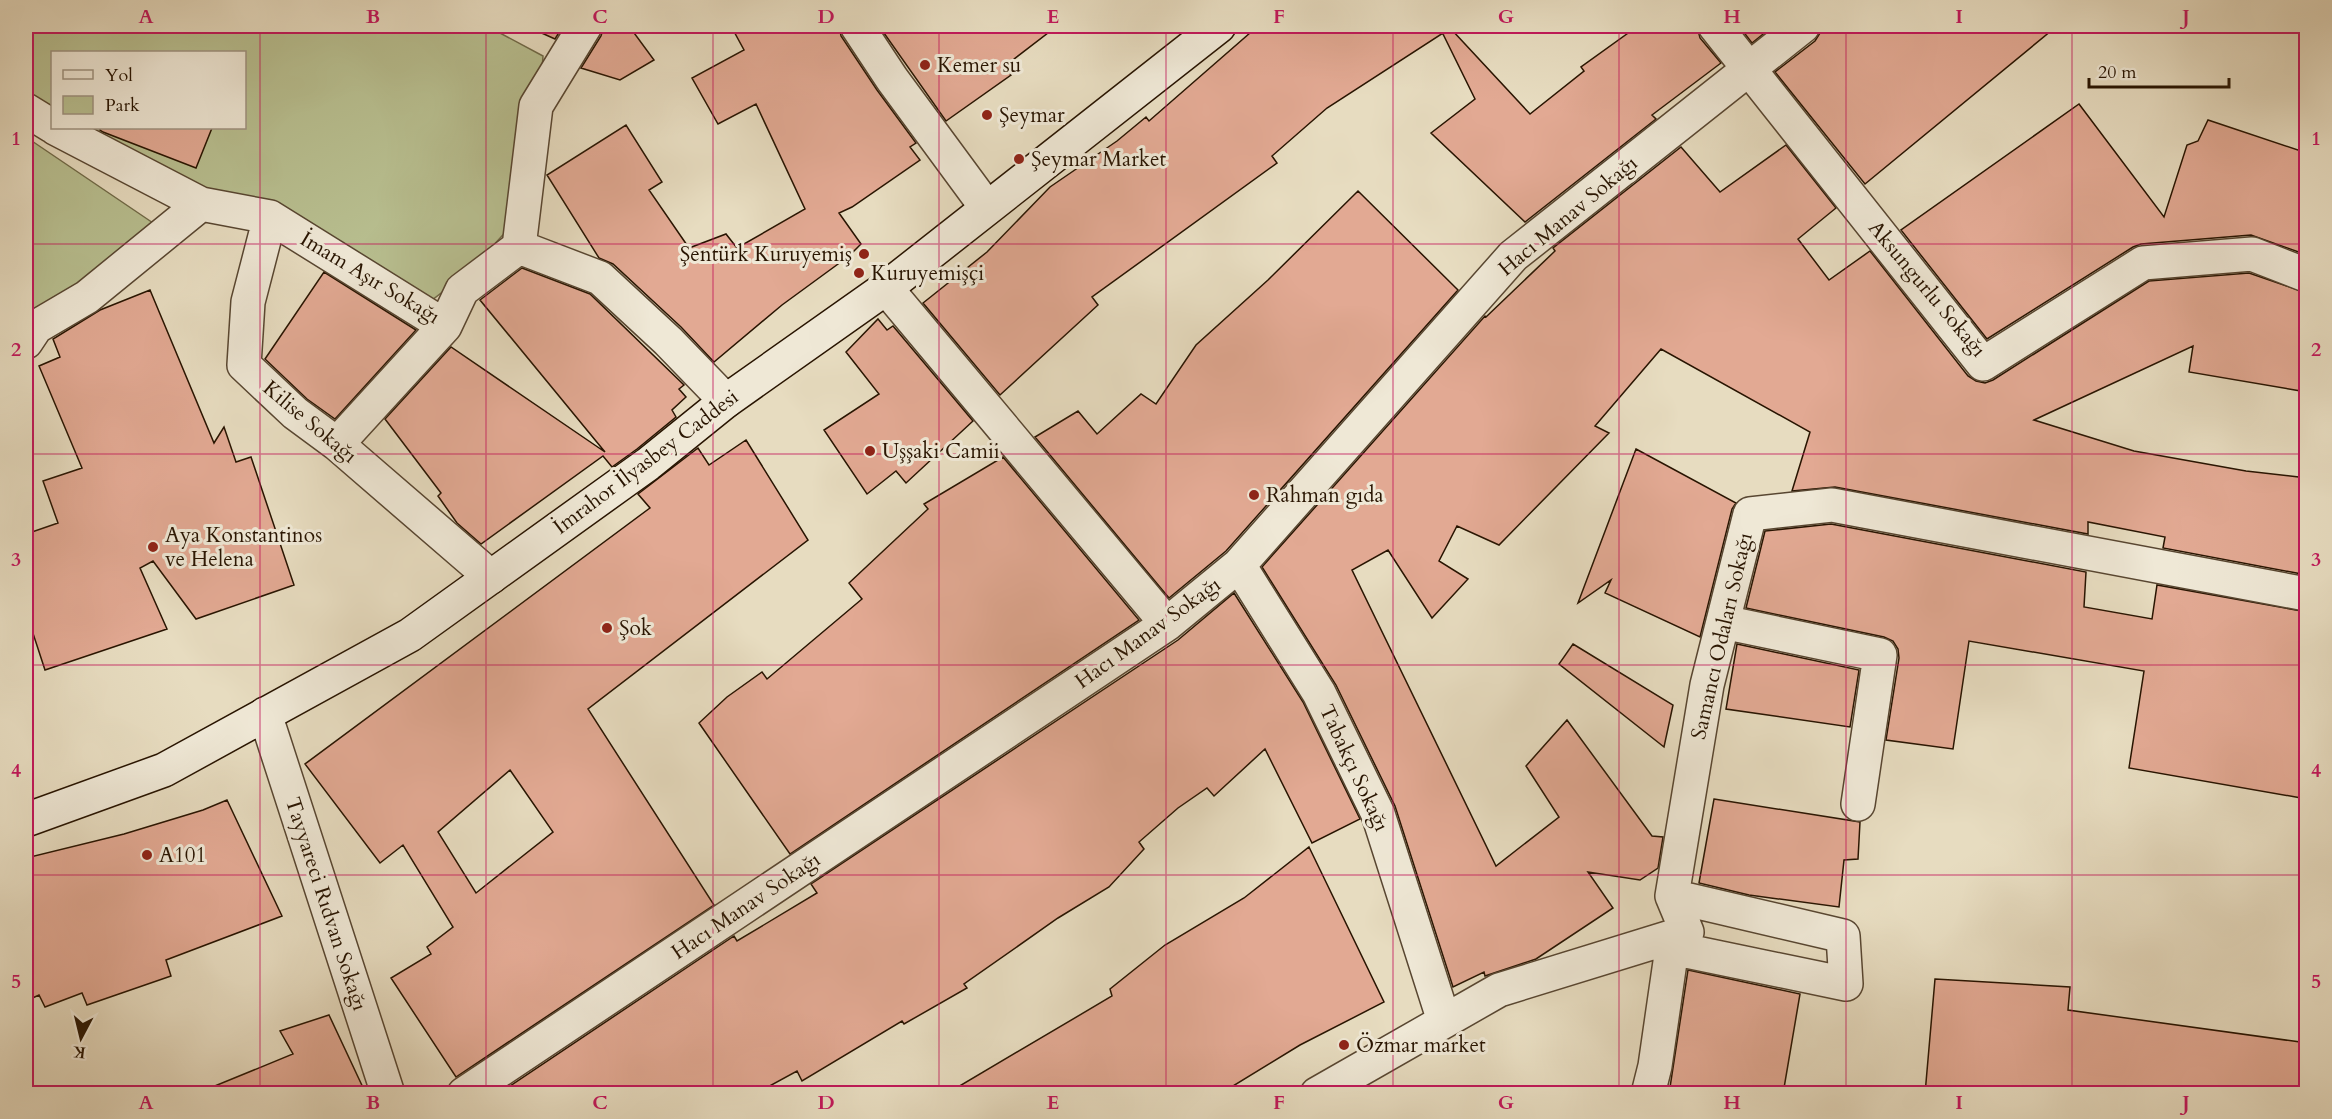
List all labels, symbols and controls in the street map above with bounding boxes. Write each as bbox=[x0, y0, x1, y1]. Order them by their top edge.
text: A bbox=[138, 3, 154, 30]
text: B bbox=[366, 3, 380, 30]
text: C bbox=[592, 3, 608, 30]
text: D bbox=[817, 3, 835, 30]
text: E bbox=[1047, 3, 1059, 30]
text: F bbox=[1273, 3, 1285, 30]
text: G bbox=[1498, 3, 1514, 30]
text: H bbox=[1723, 3, 1741, 30]
text: I bbox=[1955, 3, 1963, 30]
text: J bbox=[2179, 3, 2190, 30]
legend bbox=[51, 51, 246, 129]
place label: Kemer su bbox=[937, 51, 1021, 80]
scale bar bbox=[2089, 51, 2228, 89]
marker: Kemer su bbox=[918, 58, 932, 72]
text: 20 m bbox=[2098, 60, 2137, 85]
text: Yol bbox=[105, 63, 133, 88]
text: Park bbox=[105, 93, 140, 118]
place label: Şeymar bbox=[999, 101, 1065, 130]
marker: Şeymar bbox=[980, 108, 994, 122]
text: 1 bbox=[11, 125, 21, 152]
text: 1 bbox=[2311, 125, 2321, 152]
place label: Şeymar Market bbox=[1031, 145, 1167, 174]
street label: Hacı Manav Sokağı bbox=[1492, 149, 1644, 283]
marker: Şeymar Market bbox=[1012, 152, 1026, 166]
street label: Aksungurlu Sokağı bbox=[1861, 215, 1993, 363]
street label: İmam Aşır Sokağı bbox=[295, 225, 445, 331]
place label: Şentürk Kuruyemiş bbox=[680, 240, 852, 269]
marker: Şentürk Kuruyemiş bbox=[857, 247, 871, 261]
place label: Kuruyemişçi bbox=[871, 259, 984, 288]
marker: Kuruyemişçi bbox=[852, 266, 866, 280]
text: 2 bbox=[11, 336, 21, 363]
text: 2 bbox=[2311, 336, 2321, 363]
street label: Kilise Sokağı bbox=[257, 374, 363, 470]
street label: İmrahor İlyasbey Caddesi bbox=[547, 383, 745, 541]
place label: Uşşaki Camii bbox=[882, 437, 1000, 466]
marker: Uşşaki Camii bbox=[863, 444, 877, 458]
place label: Rahman gıda bbox=[1266, 481, 1384, 510]
marker: Rahman gıda bbox=[1247, 488, 1261, 502]
place label: Aya Konstantinos ve Helena bbox=[165, 521, 322, 574]
street label: Samancı Odaları Sokağı bbox=[1684, 530, 1760, 742]
marker: Aya Konstantinos ve Helena bbox=[146, 540, 160, 554]
text: 3 bbox=[11, 546, 21, 573]
text: 3 bbox=[2311, 546, 2321, 573]
street label: Hacı Manav Sokağı bbox=[1069, 570, 1227, 696]
place label: Şok bbox=[619, 614, 653, 643]
marker: Şok bbox=[600, 621, 614, 635]
street label: Tabakçı Sokağı bbox=[1312, 700, 1396, 836]
text: 4 bbox=[11, 757, 21, 784]
text: 4 bbox=[2311, 757, 2321, 784]
street label: Tayyareci Rıdvan Sokağı bbox=[278, 794, 374, 1015]
place label: A101 bbox=[159, 841, 206, 870]
street label: Hacı Manav Sokağı bbox=[666, 845, 826, 967]
marker: A101 bbox=[140, 848, 154, 862]
text: 5 bbox=[11, 968, 21, 995]
text: 5 bbox=[2311, 968, 2321, 995]
north arrow bbox=[51, 1008, 111, 1068]
place label: Özmar market bbox=[1356, 1031, 1486, 1060]
marker: Özmar market bbox=[1337, 1038, 1351, 1052]
text: K bbox=[71, 1040, 87, 1064]
text: A bbox=[138, 1089, 154, 1116]
text: B bbox=[366, 1089, 380, 1116]
text: C bbox=[592, 1089, 608, 1116]
text: D bbox=[817, 1089, 835, 1116]
text: E bbox=[1047, 1089, 1059, 1116]
text: F bbox=[1273, 1089, 1285, 1116]
text: G bbox=[1498, 1089, 1514, 1116]
text: H bbox=[1723, 1089, 1741, 1116]
text: I bbox=[1955, 1089, 1963, 1116]
text: J bbox=[2179, 1089, 2190, 1116]

